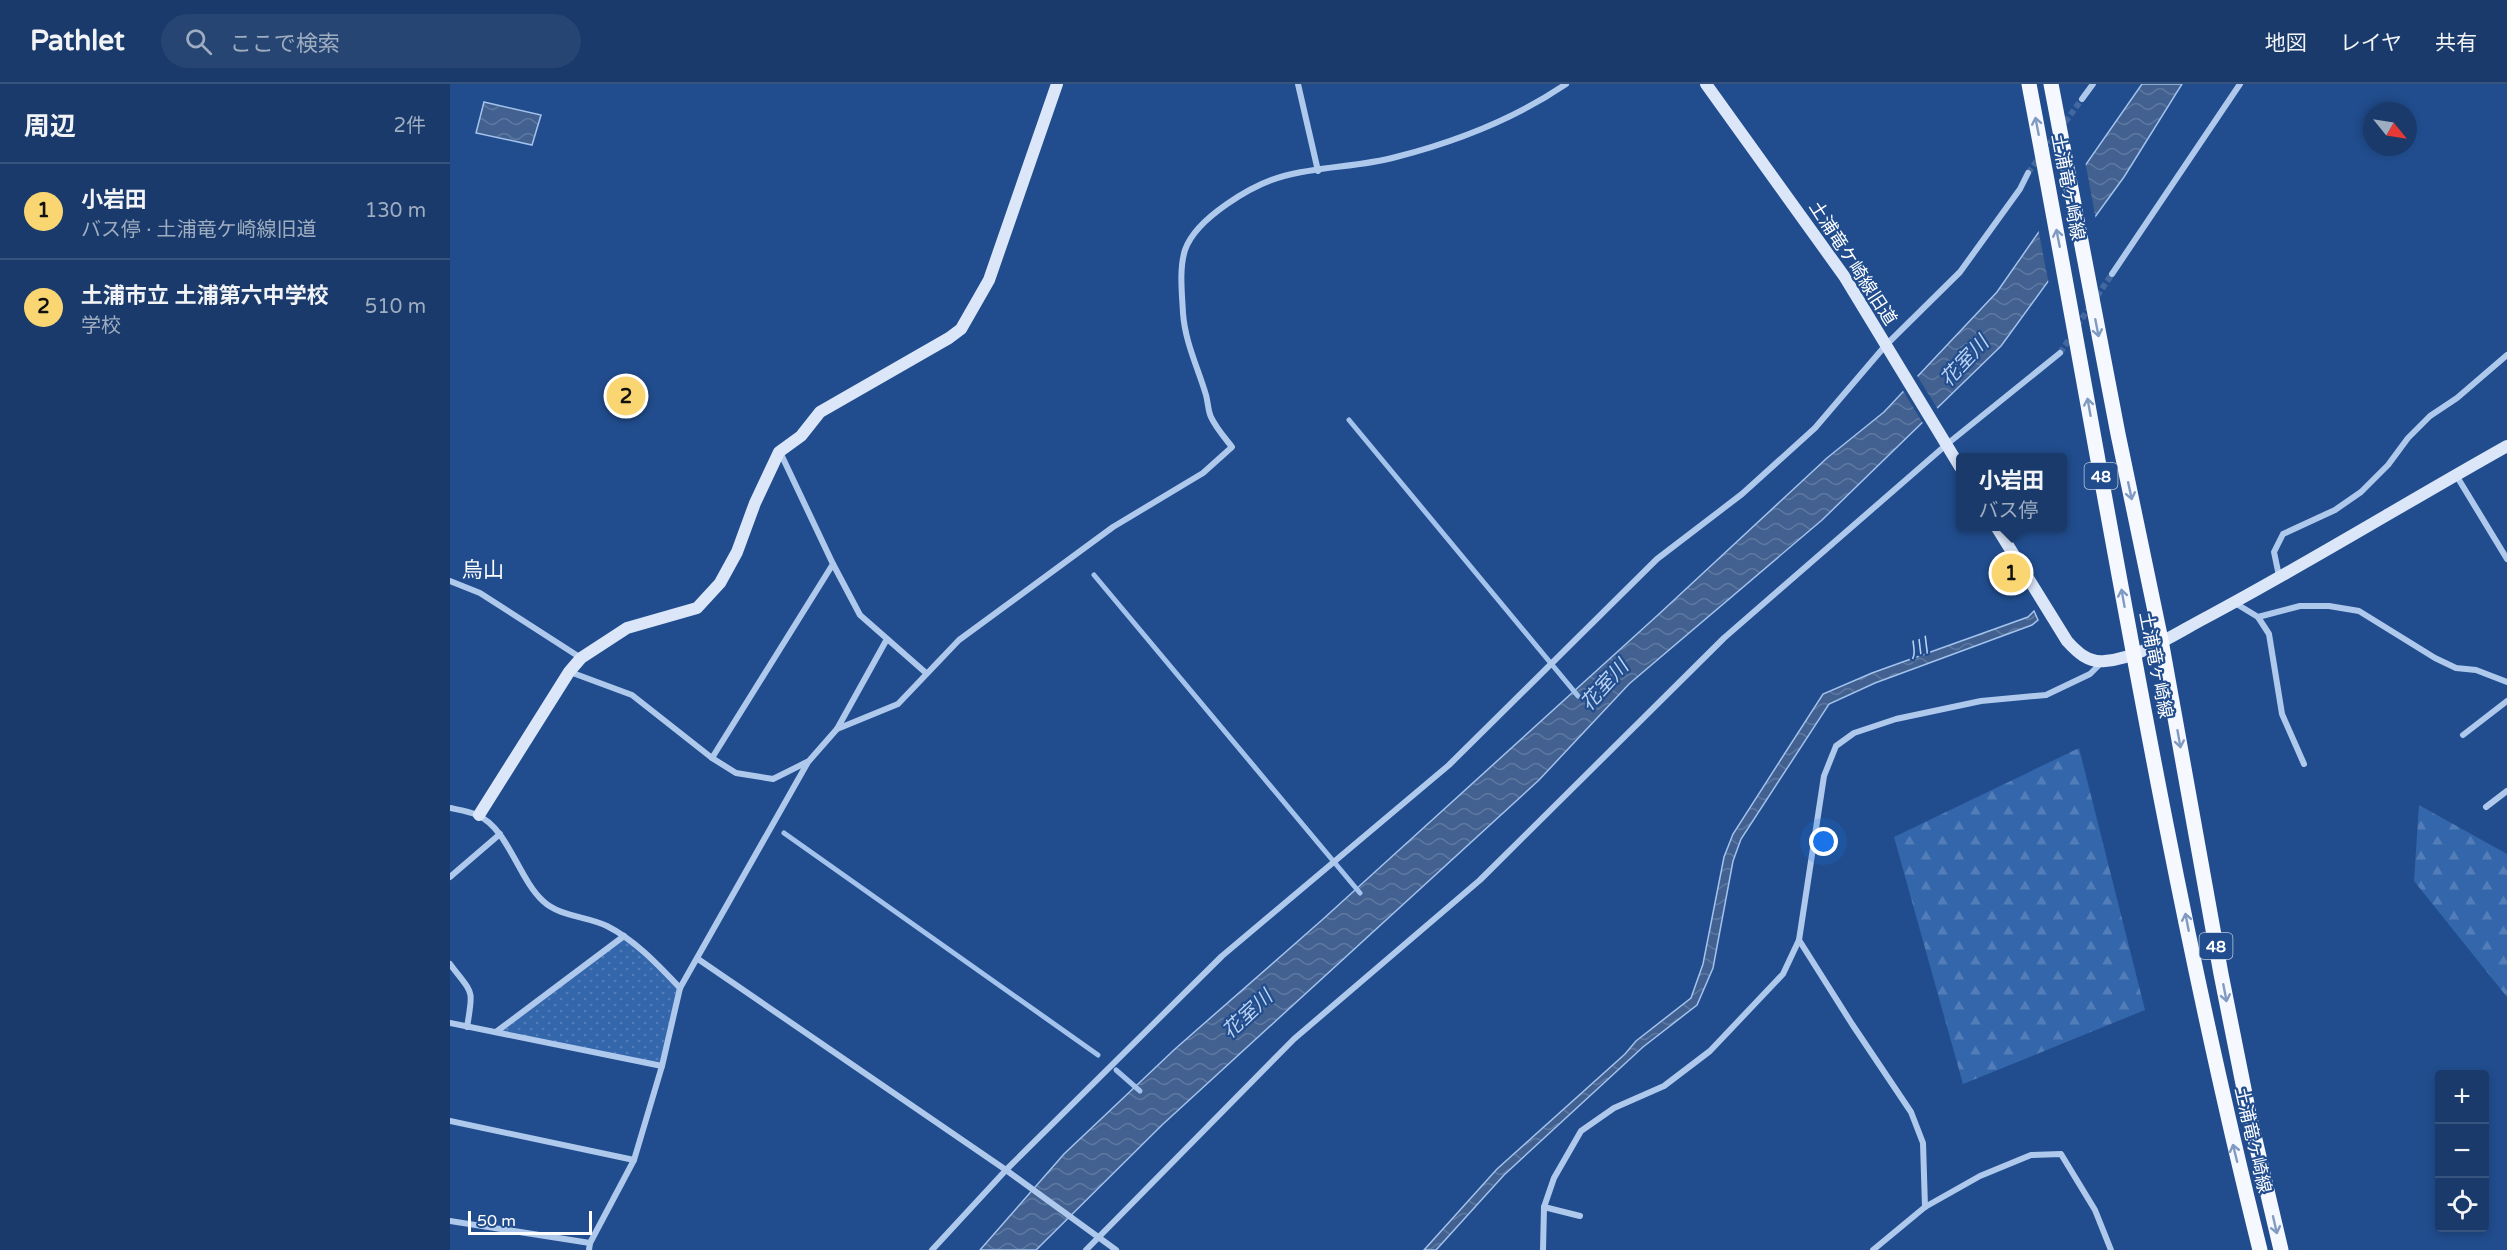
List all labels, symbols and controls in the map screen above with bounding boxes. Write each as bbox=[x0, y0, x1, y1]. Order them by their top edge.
search box bbox=[161, 14, 581, 68]
text: Pathlet bbox=[30, 24, 125, 58]
icon: search bbox=[182, 25, 215, 58]
text: ここで検索 bbox=[230, 31, 340, 57]
text: 地図 bbox=[2265, 31, 2307, 56]
text: レイヤ bbox=[2340, 31, 2402, 56]
text: 共有 bbox=[2435, 31, 2477, 56]
north arrow bbox=[2363, 102, 2417, 156]
text: 周辺 bbox=[24, 111, 76, 142]
text: 2件 bbox=[393, 114, 426, 138]
one-way arrow bbox=[2031, 116, 2042, 136]
street label: 土浦竜ヶ崎線 bbox=[2047, 132, 2089, 242]
text: 小岩田 bbox=[81, 187, 147, 213]
street label: 土浦竜ケ崎線旧道 bbox=[1805, 197, 1901, 329]
text: 1 bbox=[37, 199, 50, 223]
text: 130 m bbox=[365, 199, 426, 223]
text: バス停 · 土浦竜ケ崎線旧道 bbox=[81, 218, 317, 242]
one-way arrow bbox=[2052, 229, 2063, 249]
text: 土浦市立 土浦第六中学校 bbox=[81, 283, 329, 309]
text: 2 bbox=[37, 295, 50, 319]
text: 510 m bbox=[365, 295, 426, 319]
text: 学校 bbox=[81, 314, 121, 338]
one-way arrow bbox=[2092, 318, 2103, 338]
water label: 花室川 bbox=[1935, 330, 1995, 392]
pin: 2 bbox=[606, 374, 645, 418]
one-way arrow bbox=[2083, 397, 2094, 417]
popup bbox=[1956, 453, 2067, 531]
road number: 48 bbox=[2084, 463, 2118, 489]
text: 小岩田 bbox=[1978, 468, 2045, 494]
one-way arrow bbox=[2125, 481, 2136, 500]
text: バス停 bbox=[1978, 499, 2038, 523]
pin: 1 bbox=[1992, 550, 2030, 596]
district label: 烏山 bbox=[462, 558, 504, 583]
one-way arrow bbox=[2118, 589, 2129, 609]
street label: 土浦竜ヶ崎線 bbox=[2135, 610, 2177, 720]
water label: 川 bbox=[1905, 633, 1934, 664]
water label: 花室川 bbox=[1576, 654, 1635, 716]
one-way arrow bbox=[2174, 729, 2185, 749]
your location bbox=[1809, 827, 1838, 856]
one-way arrow bbox=[2181, 913, 2192, 933]
road number: 48 bbox=[2200, 933, 2232, 959]
one-way arrow bbox=[2220, 983, 2231, 1003]
water label: 花室川 bbox=[1218, 984, 1279, 1044]
map controls bbox=[2435, 1070, 2489, 1232]
button: + bbox=[2435, 1070, 2489, 1124]
street label: 土浦竜ヶ崎線 bbox=[2230, 1085, 2276, 1195]
button: − bbox=[2435, 1124, 2489, 1178]
one-way arrow bbox=[2229, 1143, 2241, 1162]
button: locate bbox=[2435, 1178, 2489, 1232]
scale bar bbox=[468, 1208, 592, 1236]
text: 50 m bbox=[477, 1211, 516, 1231]
one-way arrow bbox=[2270, 1215, 2282, 1234]

